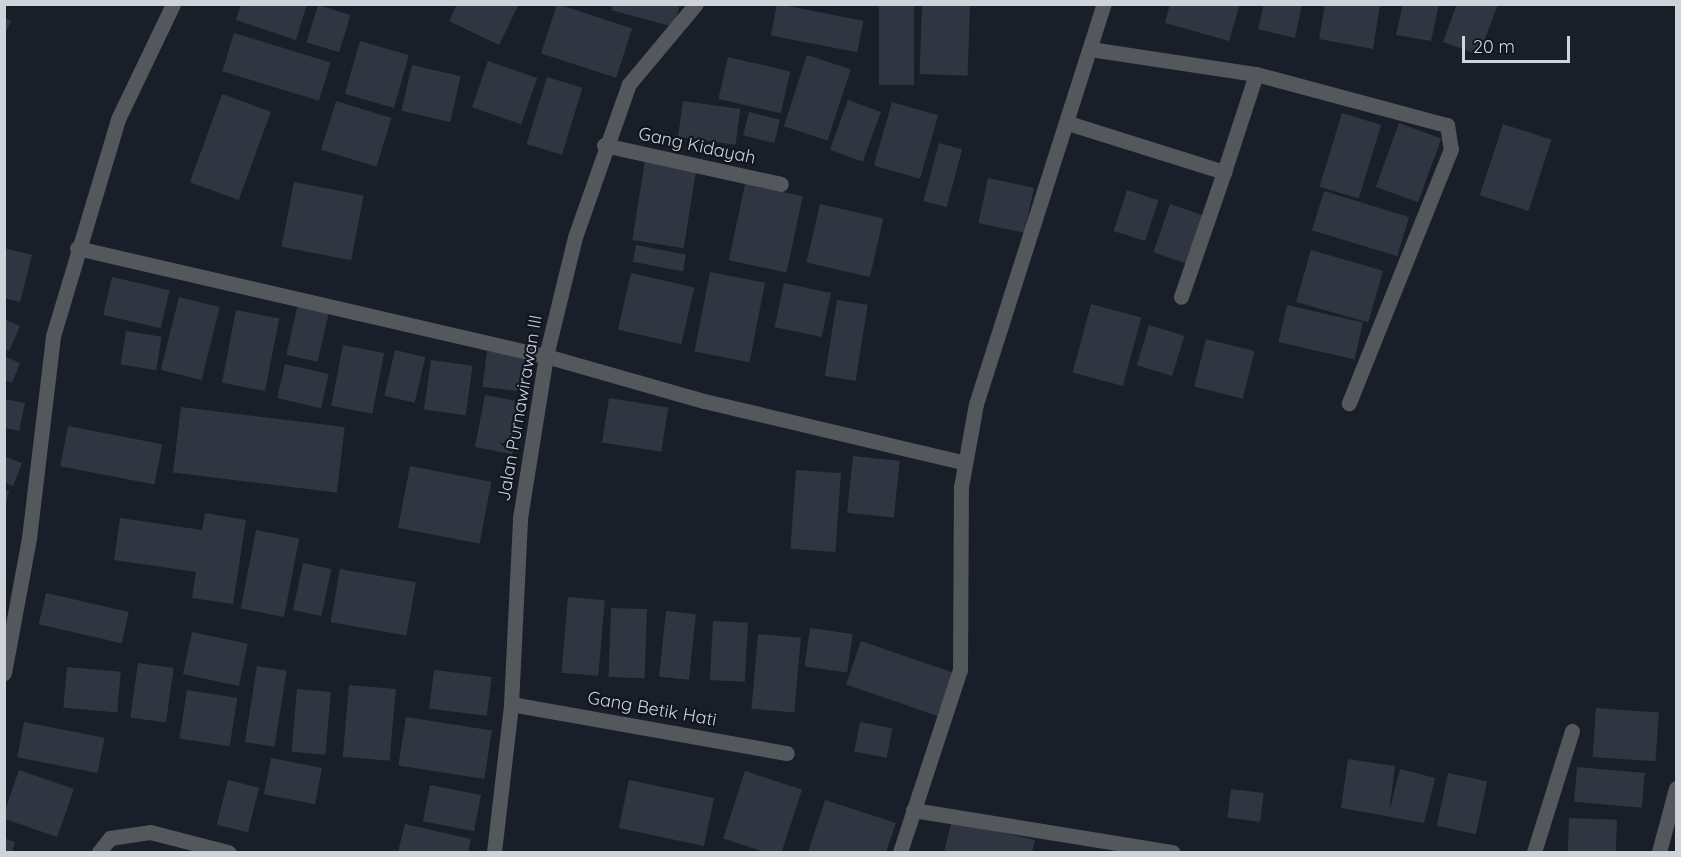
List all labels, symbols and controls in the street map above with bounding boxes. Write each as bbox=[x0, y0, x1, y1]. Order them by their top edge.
scale bar bbox=[1465, 24, 1573, 62]
text: 20 m bbox=[1473, 35, 1515, 58]
street label: Gang Kidayah bbox=[636, 123, 758, 169]
street label: Jalan Purnawirawan III bbox=[493, 313, 547, 503]
street label: Gang Betik Hati bbox=[586, 687, 718, 731]

